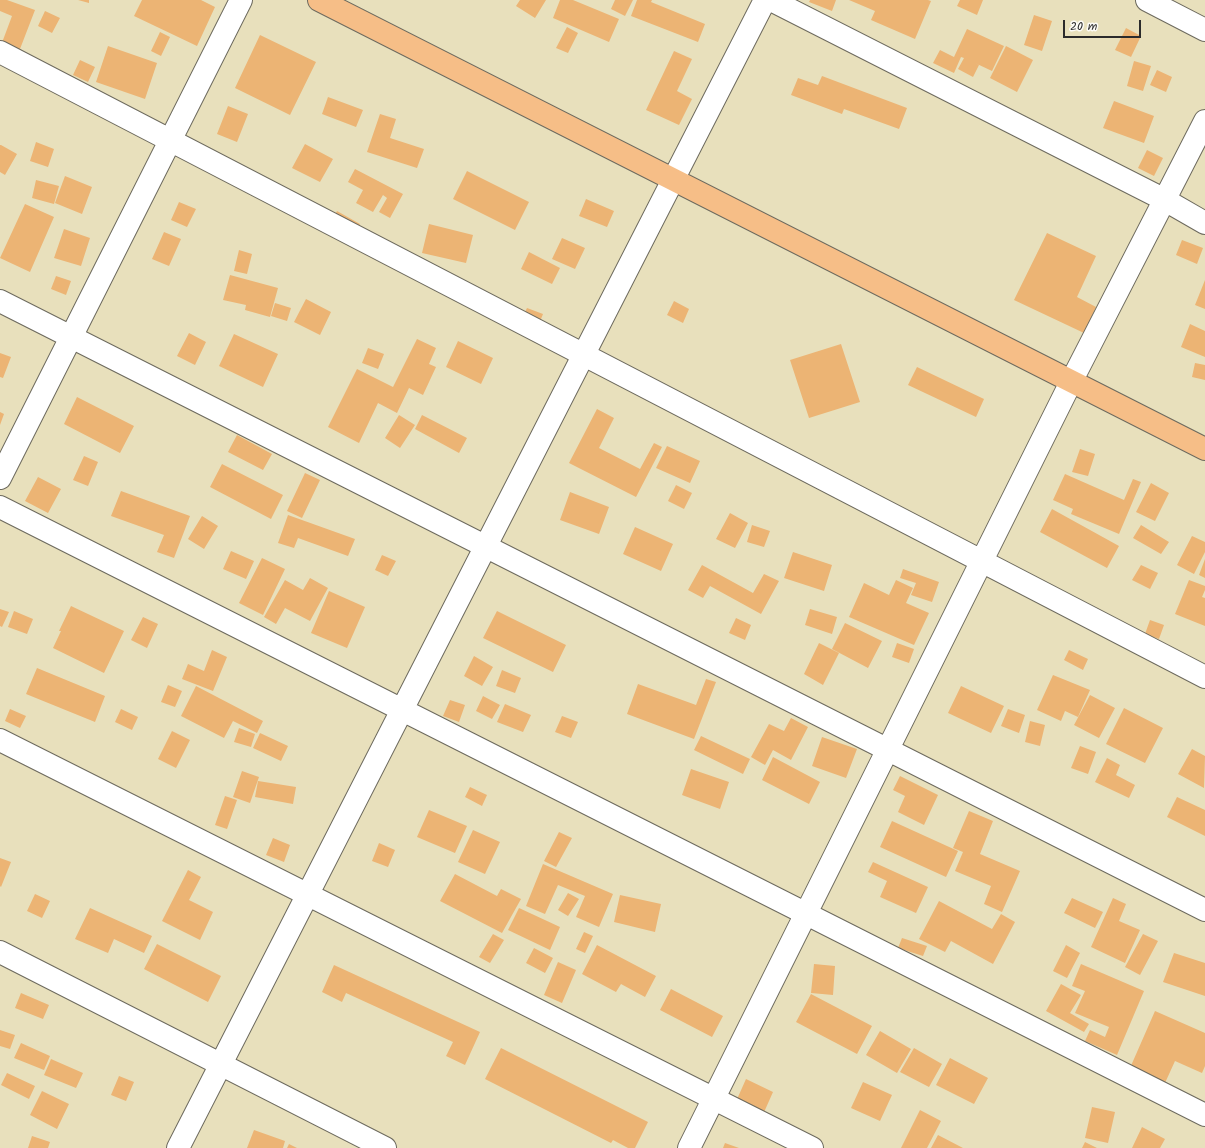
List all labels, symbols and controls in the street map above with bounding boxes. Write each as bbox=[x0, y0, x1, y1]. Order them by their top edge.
scale bar bbox=[1065, 12, 1143, 38]
text: 20 m bbox=[1070, 17, 1097, 36]

